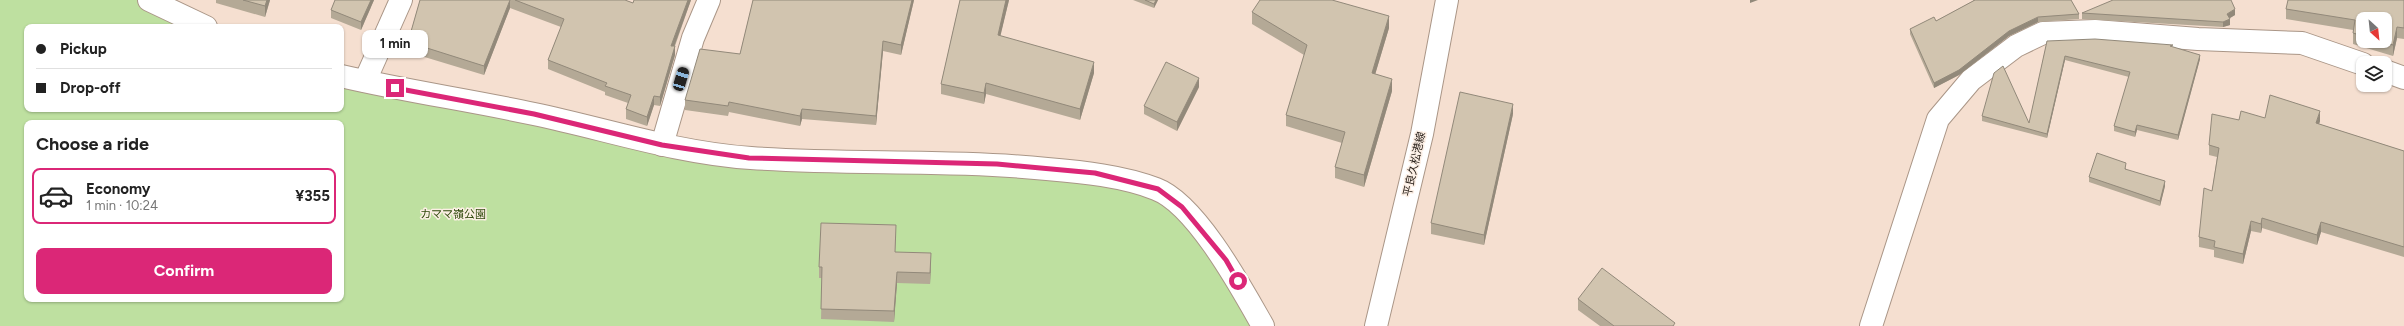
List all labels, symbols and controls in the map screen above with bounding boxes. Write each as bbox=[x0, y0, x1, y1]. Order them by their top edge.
north arrow bbox=[2356, 12, 2392, 48]
map controls bbox=[2356, 12, 2392, 92]
callout: 1 min bbox=[362, 30, 428, 58]
text: 1 min bbox=[380, 36, 410, 51]
text: Pickup bbox=[60, 40, 107, 58]
button: layers bbox=[2356, 56, 2392, 92]
car bbox=[672, 66, 690, 92]
text: Drop-off bbox=[60, 79, 121, 97]
route end bbox=[386, 79, 404, 97]
street label: 平良久松港線 bbox=[1401, 130, 1428, 198]
text: Choose a ride bbox=[36, 133, 149, 155]
icon: car bbox=[38, 178, 74, 214]
text: Economy bbox=[86, 180, 151, 198]
text: ¥355 bbox=[295, 187, 330, 205]
text: 1 min · 10:24 bbox=[86, 198, 158, 213]
park label: カママ嶺公園 bbox=[420, 208, 486, 221]
button: Confirm bbox=[36, 248, 332, 294]
route start bbox=[1229, 272, 1247, 290]

